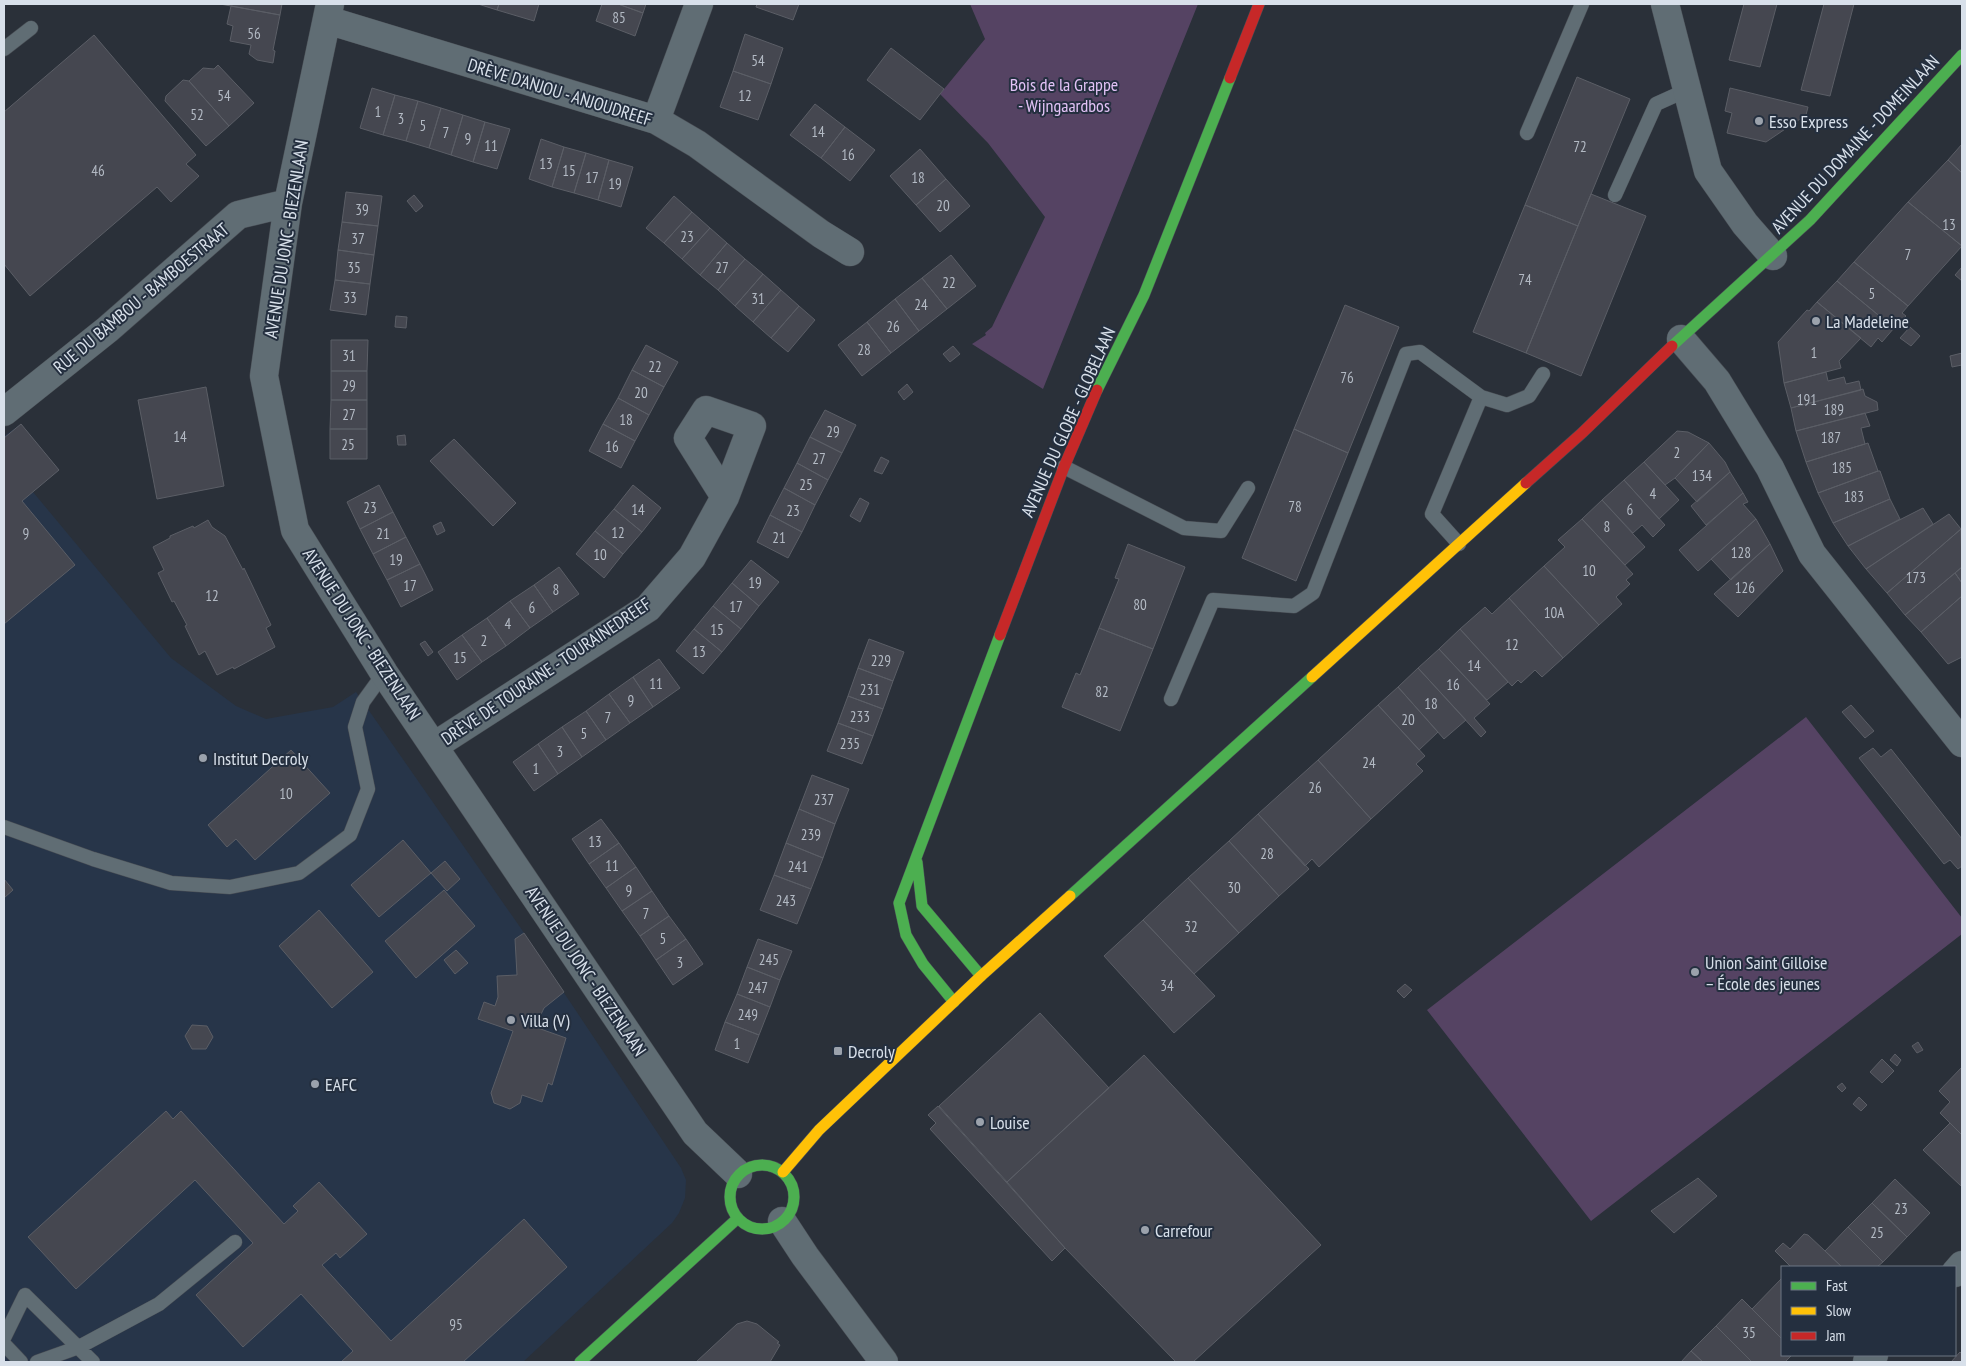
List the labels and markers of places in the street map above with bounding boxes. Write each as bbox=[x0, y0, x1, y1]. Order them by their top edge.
place label: Esso Express bbox=[1769, 110, 1848, 133]
marker: Esso Express bbox=[1753, 115, 1765, 127]
place label: La Madeleine bbox=[1826, 310, 1909, 333]
marker: La Madeleine bbox=[1810, 315, 1822, 327]
place label: Institut Decroly bbox=[213, 747, 309, 770]
marker: Institut Decroly bbox=[197, 752, 209, 764]
place label: Union Saint Gilloise – École des jeunes bbox=[1705, 951, 1828, 995]
marker: Union Saint Gilloise – École des jeunes bbox=[1689, 966, 1701, 978]
place label: Villa (V) bbox=[520, 1009, 570, 1032]
marker: Villa (V) bbox=[505, 1014, 517, 1026]
place label: Decroly bbox=[848, 1040, 895, 1063]
marker: Decroly bbox=[832, 1045, 844, 1057]
place label: EAFC bbox=[325, 1073, 357, 1096]
marker: EAFC bbox=[309, 1078, 321, 1090]
place label: Louise bbox=[990, 1111, 1030, 1134]
marker: Louise bbox=[974, 1116, 986, 1128]
place label: Carrefour bbox=[1155, 1219, 1213, 1242]
marker: Carrefour bbox=[1139, 1224, 1151, 1236]

